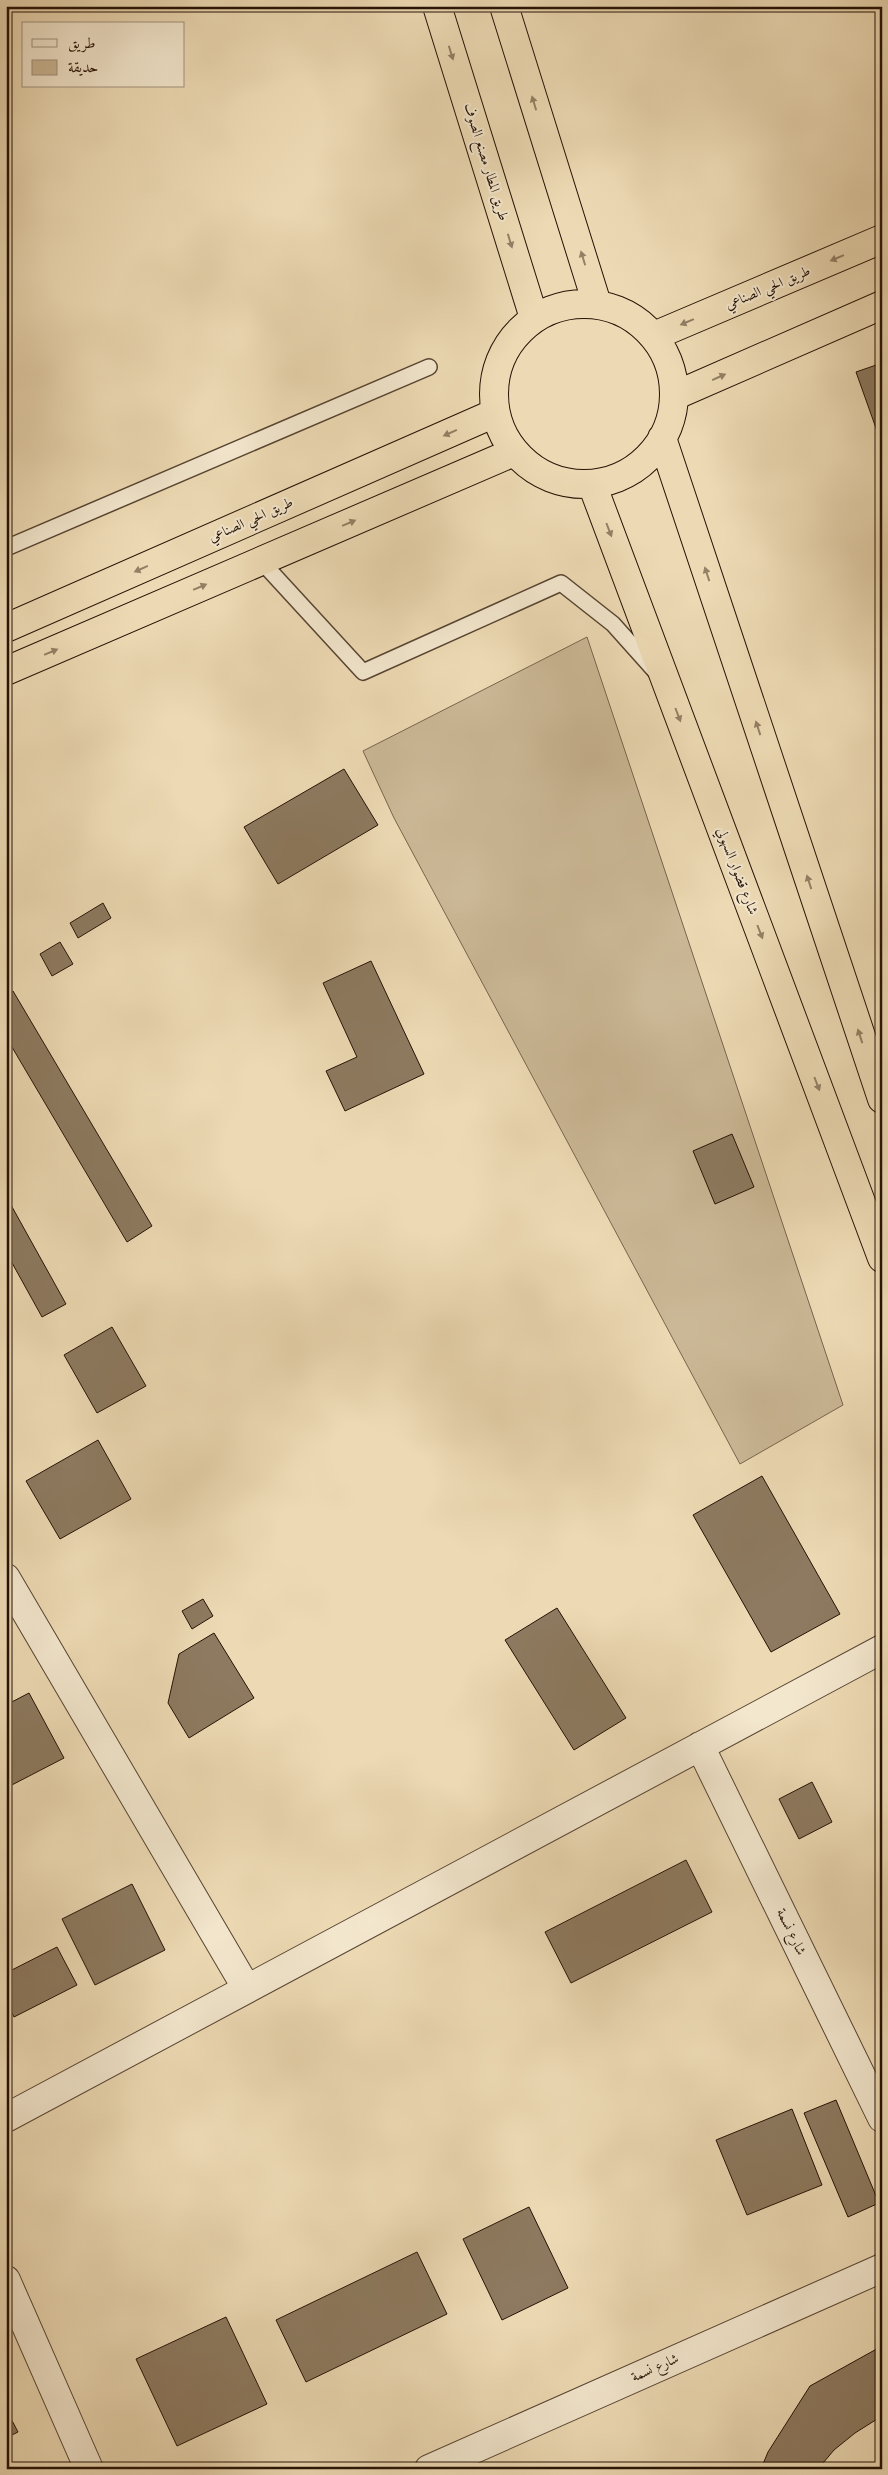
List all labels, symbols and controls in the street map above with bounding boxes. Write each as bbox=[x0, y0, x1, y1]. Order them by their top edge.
legend bbox=[22, 22, 185, 88]
text: طريق bbox=[68, 37, 95, 53]
one-way arrow bbox=[448, 45, 456, 60]
text: حديقة bbox=[68, 61, 98, 76]
one-way arrow bbox=[530, 95, 538, 110]
street label: طريق المطار مصنع الصوف bbox=[456, 102, 511, 224]
one-way arrow bbox=[507, 234, 515, 249]
one-way arrow bbox=[578, 250, 586, 265]
one-way arrow bbox=[830, 255, 844, 263]
street label: طريق الحي الصناعي bbox=[724, 264, 815, 317]
one-way arrow bbox=[680, 318, 694, 326]
one-way arrow bbox=[712, 372, 726, 380]
one-way arrow bbox=[443, 429, 457, 437]
street label: طريق الحي الصناعي bbox=[207, 495, 297, 549]
one-way arrow bbox=[342, 518, 356, 526]
one-way arrow bbox=[606, 522, 613, 537]
one-way arrow bbox=[134, 565, 148, 573]
one-way arrow bbox=[703, 566, 710, 581]
one-way arrow bbox=[193, 583, 207, 591]
one-way arrow bbox=[44, 647, 58, 655]
one-way arrow bbox=[675, 707, 682, 722]
one-way arrow bbox=[754, 720, 761, 735]
street label: شارع قضوار السهولي bbox=[710, 826, 760, 918]
one-way arrow bbox=[805, 874, 813, 889]
one-way arrow bbox=[756, 925, 764, 940]
one-way arrow bbox=[856, 1029, 863, 1044]
one-way arrow bbox=[814, 1077, 821, 1092]
street label: شارع نسمة bbox=[770, 1906, 808, 1959]
street label: شارع نسمة bbox=[629, 2351, 682, 2388]

